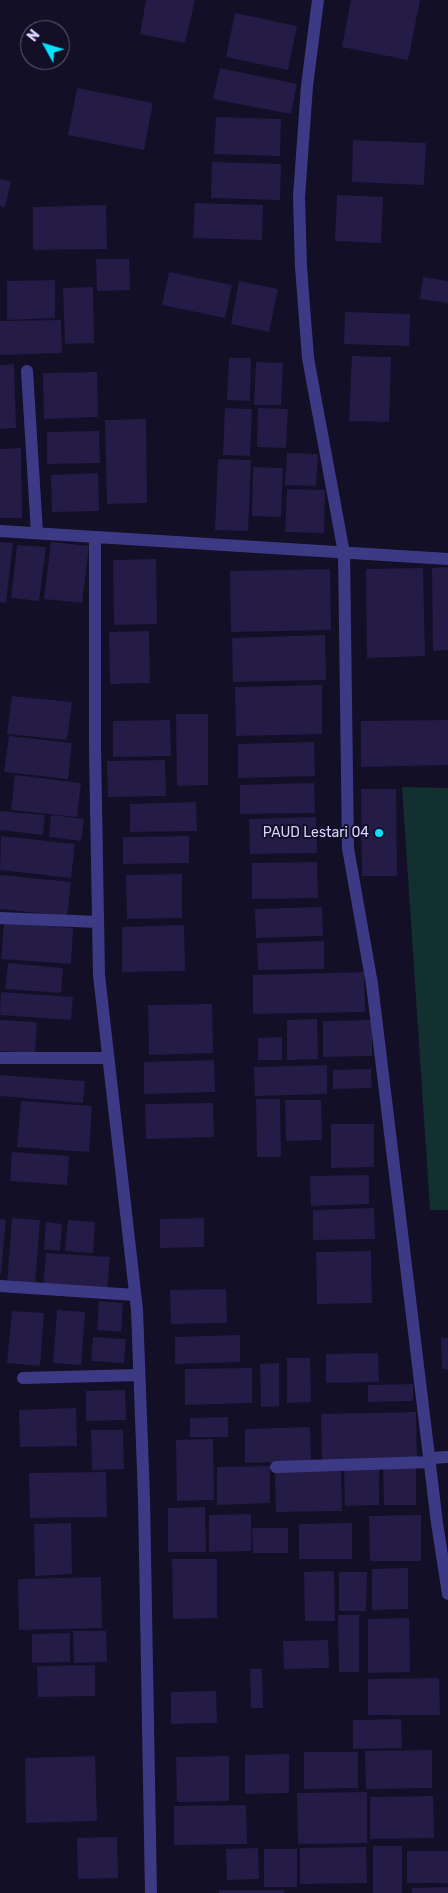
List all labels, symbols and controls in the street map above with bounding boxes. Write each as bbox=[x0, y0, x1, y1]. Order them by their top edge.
north arrow bbox=[20, 20, 70, 70]
text: N bbox=[24, 27, 44, 45]
place label: PAUD Lestari 04 bbox=[263, 825, 369, 841]
marker: PAUD Lestari 04 bbox=[373, 827, 385, 839]

